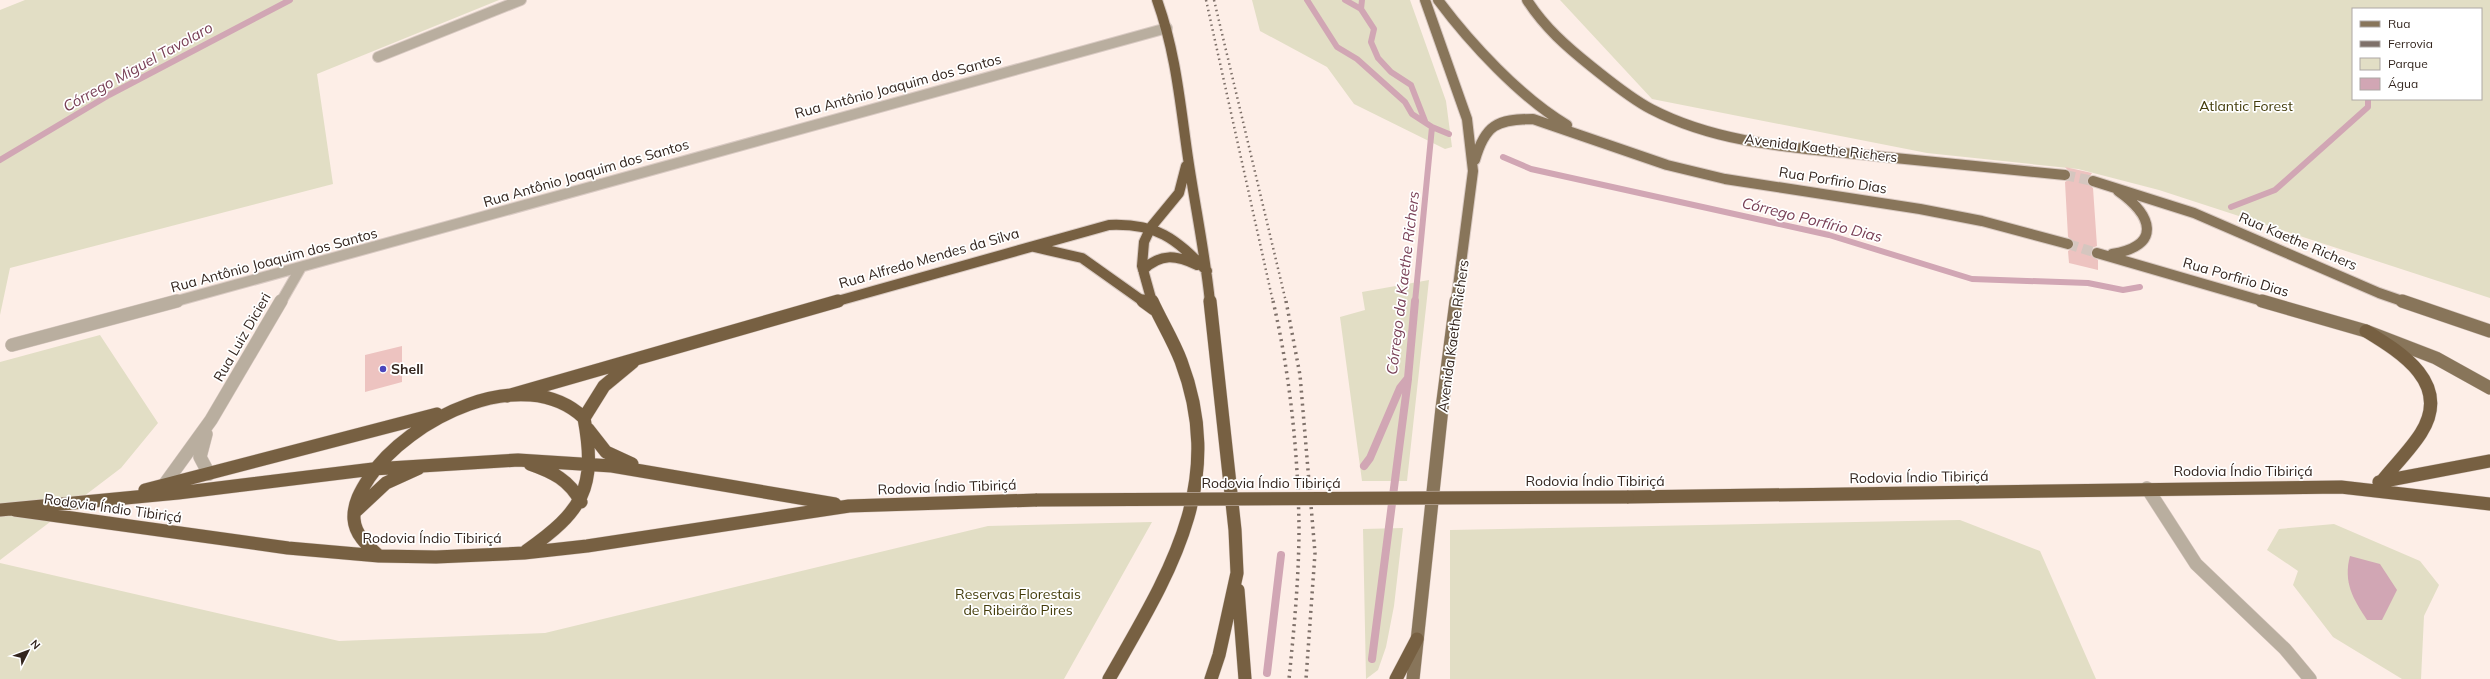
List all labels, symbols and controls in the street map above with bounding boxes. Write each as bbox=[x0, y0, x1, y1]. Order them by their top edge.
legend bbox=[2352, 8, 2482, 100]
text: Rua bbox=[2388, 16, 2410, 31]
water label: Córrego Miguel Tavolaro bbox=[60, 17, 216, 116]
text: Ferrovia bbox=[2388, 36, 2433, 51]
street label: Rua Antônio Joaquim dos Santos bbox=[793, 50, 1003, 122]
text: Parque bbox=[2388, 56, 2428, 71]
text: Água bbox=[2388, 76, 2418, 91]
park label: Atlantic Forest bbox=[2199, 97, 2293, 115]
street label: Avenida Kaethe Richers bbox=[1744, 130, 1899, 166]
street label: Rua Antônio Joaquim dos Santos bbox=[481, 135, 691, 211]
street label: Rua Porfirio Dias bbox=[1778, 163, 1888, 197]
water label: Córrego da Kaethe Richers bbox=[1382, 190, 1423, 376]
water label: Córrego Porfírio Dias bbox=[1740, 193, 1884, 246]
street label: Rua Kaethe Richers bbox=[2236, 208, 2360, 274]
street label: Rua Antônio Joaquim dos Santos bbox=[169, 224, 379, 296]
street label: Rua Alfredo Mendes da Silva bbox=[837, 224, 1021, 292]
street label: Rua Porfirio Dias bbox=[2181, 253, 2291, 301]
street label: Avenida Kaethe Richers bbox=[1433, 259, 1473, 413]
street label: Rua Luiz Dicieri bbox=[209, 289, 275, 385]
place label: Shell bbox=[391, 360, 423, 378]
marker: Shell bbox=[378, 364, 388, 374]
street label: Rodovia Índio Tibiriçá bbox=[2173, 462, 2313, 480]
street label: Rodovia Índio Tibiriçá bbox=[1849, 467, 1989, 487]
street label: Rodovia Índio Tibiriçá bbox=[1525, 472, 1665, 490]
street label: Rodovia Índio Tibiriçá bbox=[1201, 474, 1341, 492]
street label: Rodovia Índio Tibiriçá bbox=[877, 476, 1017, 498]
street label: Rodovia Índio Tibiriçá bbox=[43, 489, 183, 527]
street label: Rodovia Índio Tibiriçá bbox=[362, 529, 502, 547]
park label: Reservas Florestais de Ribeirão Pires bbox=[955, 585, 1081, 619]
north arrow bbox=[8, 631, 48, 671]
text: N bbox=[27, 637, 43, 652]

